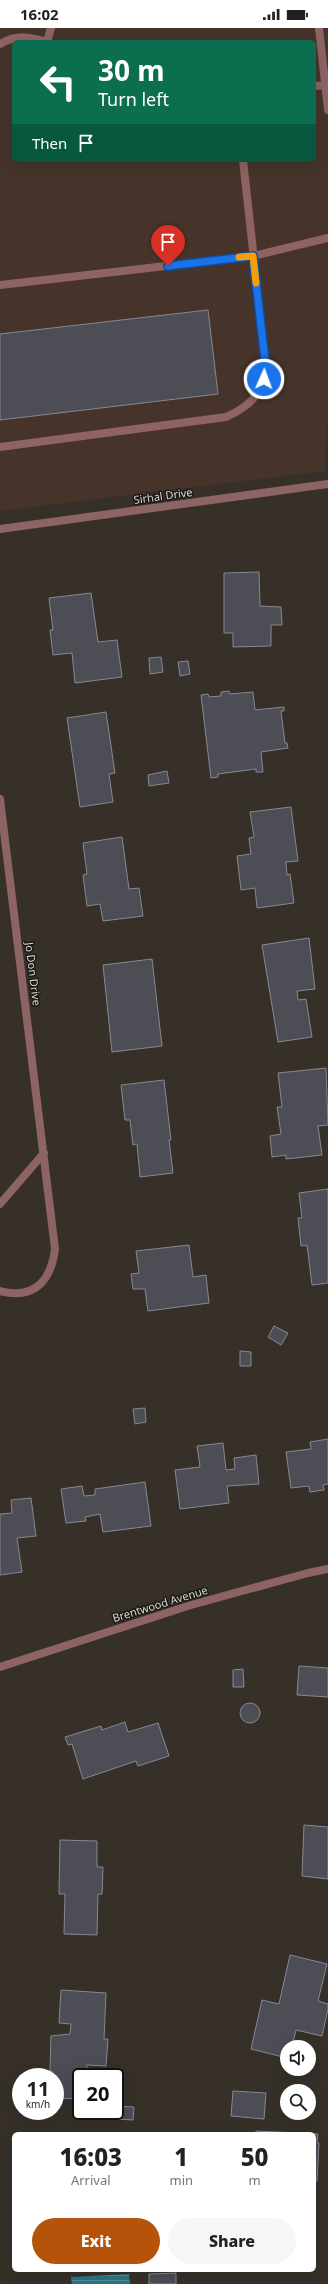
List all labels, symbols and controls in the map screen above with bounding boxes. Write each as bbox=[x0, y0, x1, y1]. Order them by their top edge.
text: 16:02 bbox=[20, 4, 59, 24]
text: 30 m bbox=[98, 51, 165, 89]
icon: left bbox=[32, 56, 84, 108]
text: Turn left bbox=[98, 87, 169, 111]
icon: arrive bbox=[75, 132, 97, 154]
text: Then bbox=[32, 133, 67, 153]
pin bbox=[151, 225, 185, 266]
icon: arrive bbox=[157, 231, 179, 253]
position arrow bbox=[243, 358, 285, 400]
street label: Sirhal Drive bbox=[133, 484, 193, 507]
street label: Jo Don Drive bbox=[22, 940, 45, 1007]
street label: Brentwood Avenue bbox=[110, 1582, 209, 1625]
map controls bbox=[280, 2040, 316, 2120]
button: sound bbox=[280, 2040, 316, 2076]
speed limit sign: 20 bbox=[72, 2068, 124, 2120]
text: 11 bbox=[27, 2075, 49, 2102]
button: search bbox=[280, 2084, 316, 2120]
text: km/h bbox=[26, 2097, 50, 2111]
text: 16:03 bbox=[60, 2140, 122, 2173]
text: 1 bbox=[174, 2140, 188, 2173]
text: 50 bbox=[241, 2140, 268, 2173]
text: Arrival bbox=[71, 2171, 111, 2189]
text: min bbox=[170, 2171, 193, 2189]
text: m bbox=[248, 2171, 261, 2189]
button: Exit bbox=[32, 2218, 160, 2264]
button: Share bbox=[168, 2218, 296, 2264]

